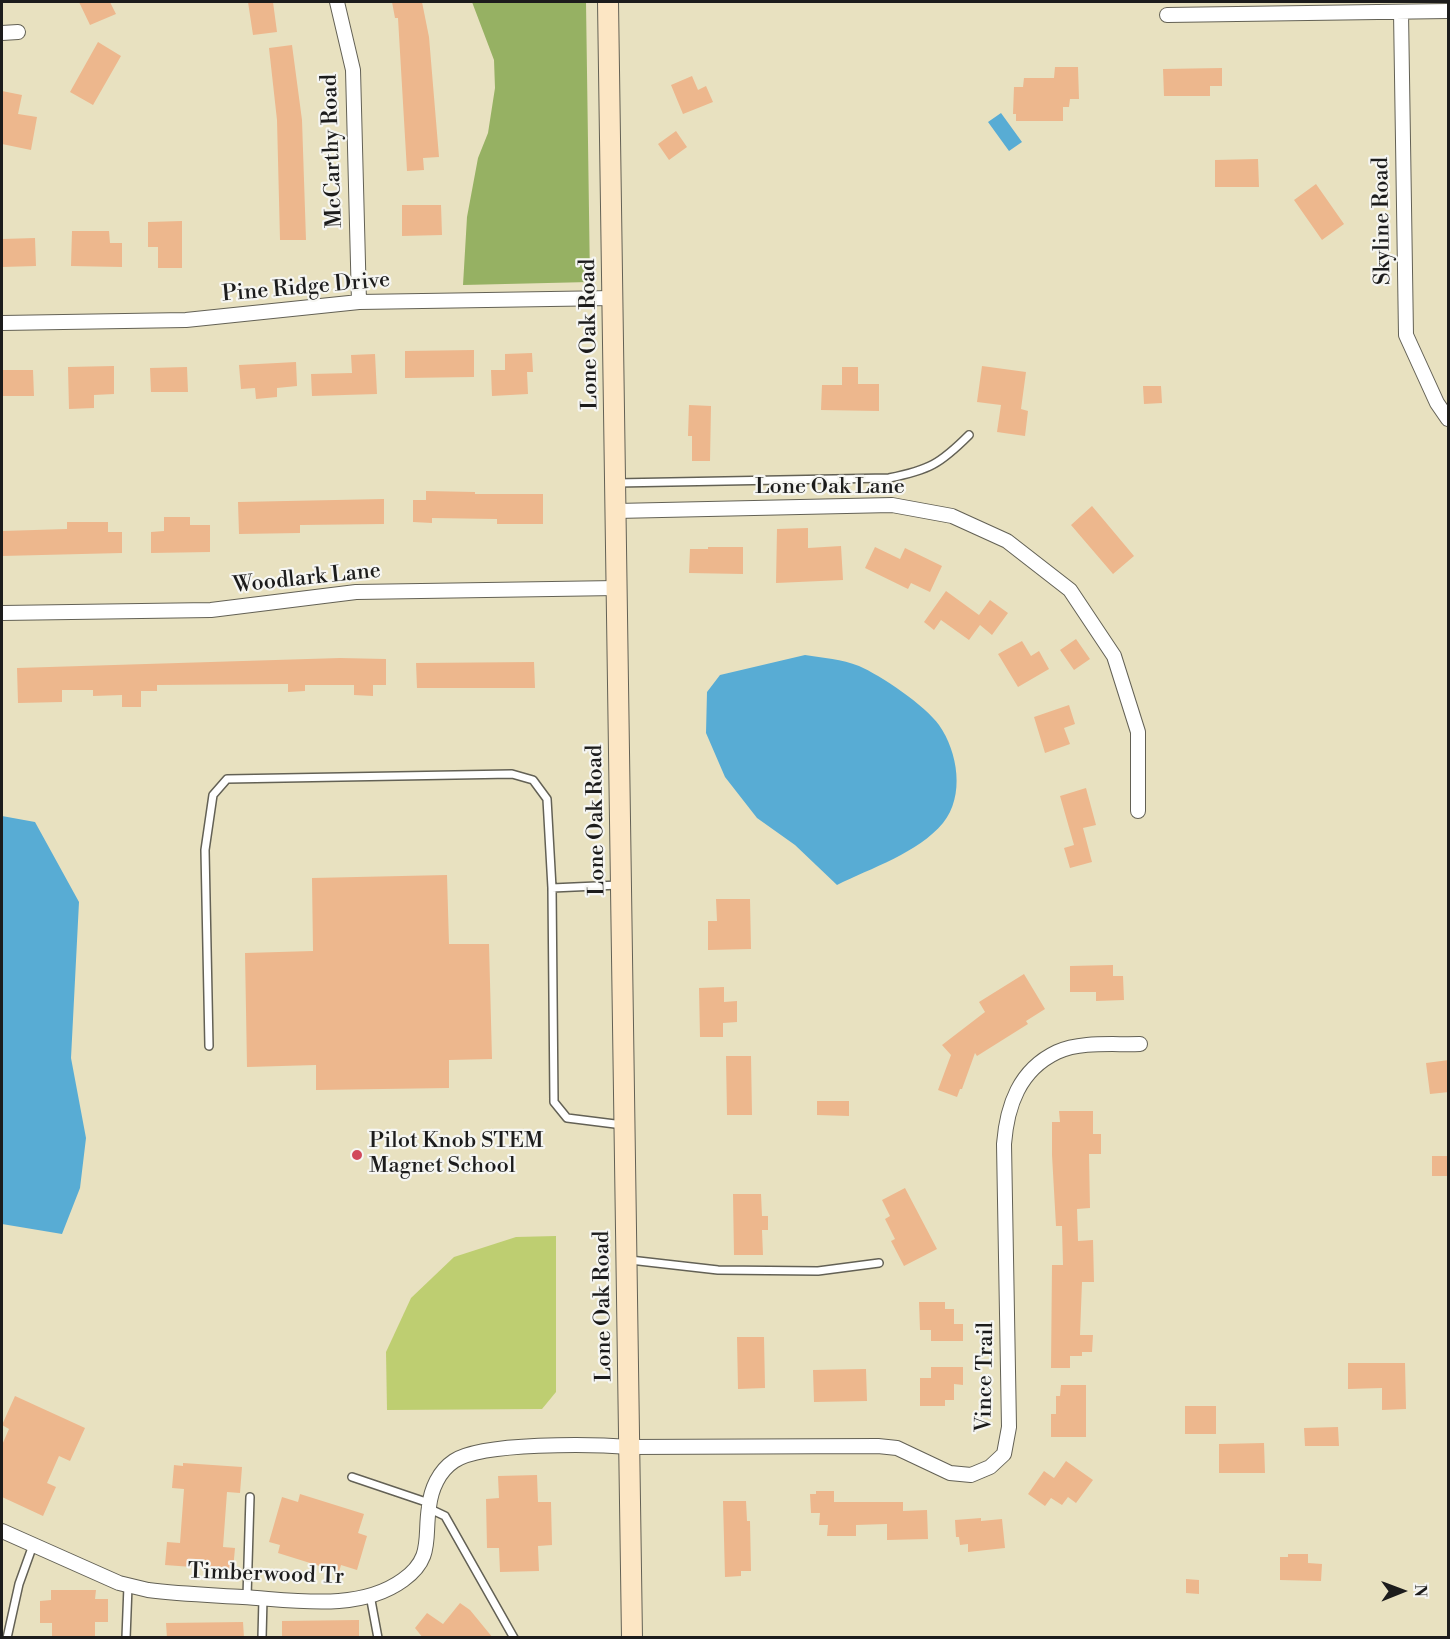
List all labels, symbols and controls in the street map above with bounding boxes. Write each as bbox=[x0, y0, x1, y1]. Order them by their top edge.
street label: McCarthy Road bbox=[317, 74, 349, 228]
street label: Skyline Road bbox=[1369, 157, 1397, 285]
street label: Lone Oak Road bbox=[575, 258, 605, 410]
street label: Pine Ridge Drive bbox=[221, 267, 391, 309]
street label: Lone Oak Lane bbox=[755, 475, 905, 501]
street label: Woodlark Lane bbox=[232, 558, 382, 600]
street label: Lone Oak Road bbox=[582, 744, 612, 896]
place label: Pilot Knob STEM Magnet School bbox=[369, 1129, 543, 1180]
marker: Pilot Knob STEM Magnet School bbox=[350, 1148, 364, 1162]
street label: Lone Oak Road bbox=[589, 1230, 619, 1382]
street label: Vince Trail bbox=[972, 1322, 1000, 1432]
street label: Timberwood Tr bbox=[187, 1559, 345, 1591]
north arrow bbox=[1372, 1561, 1432, 1621]
text: N bbox=[1410, 1584, 1430, 1597]

